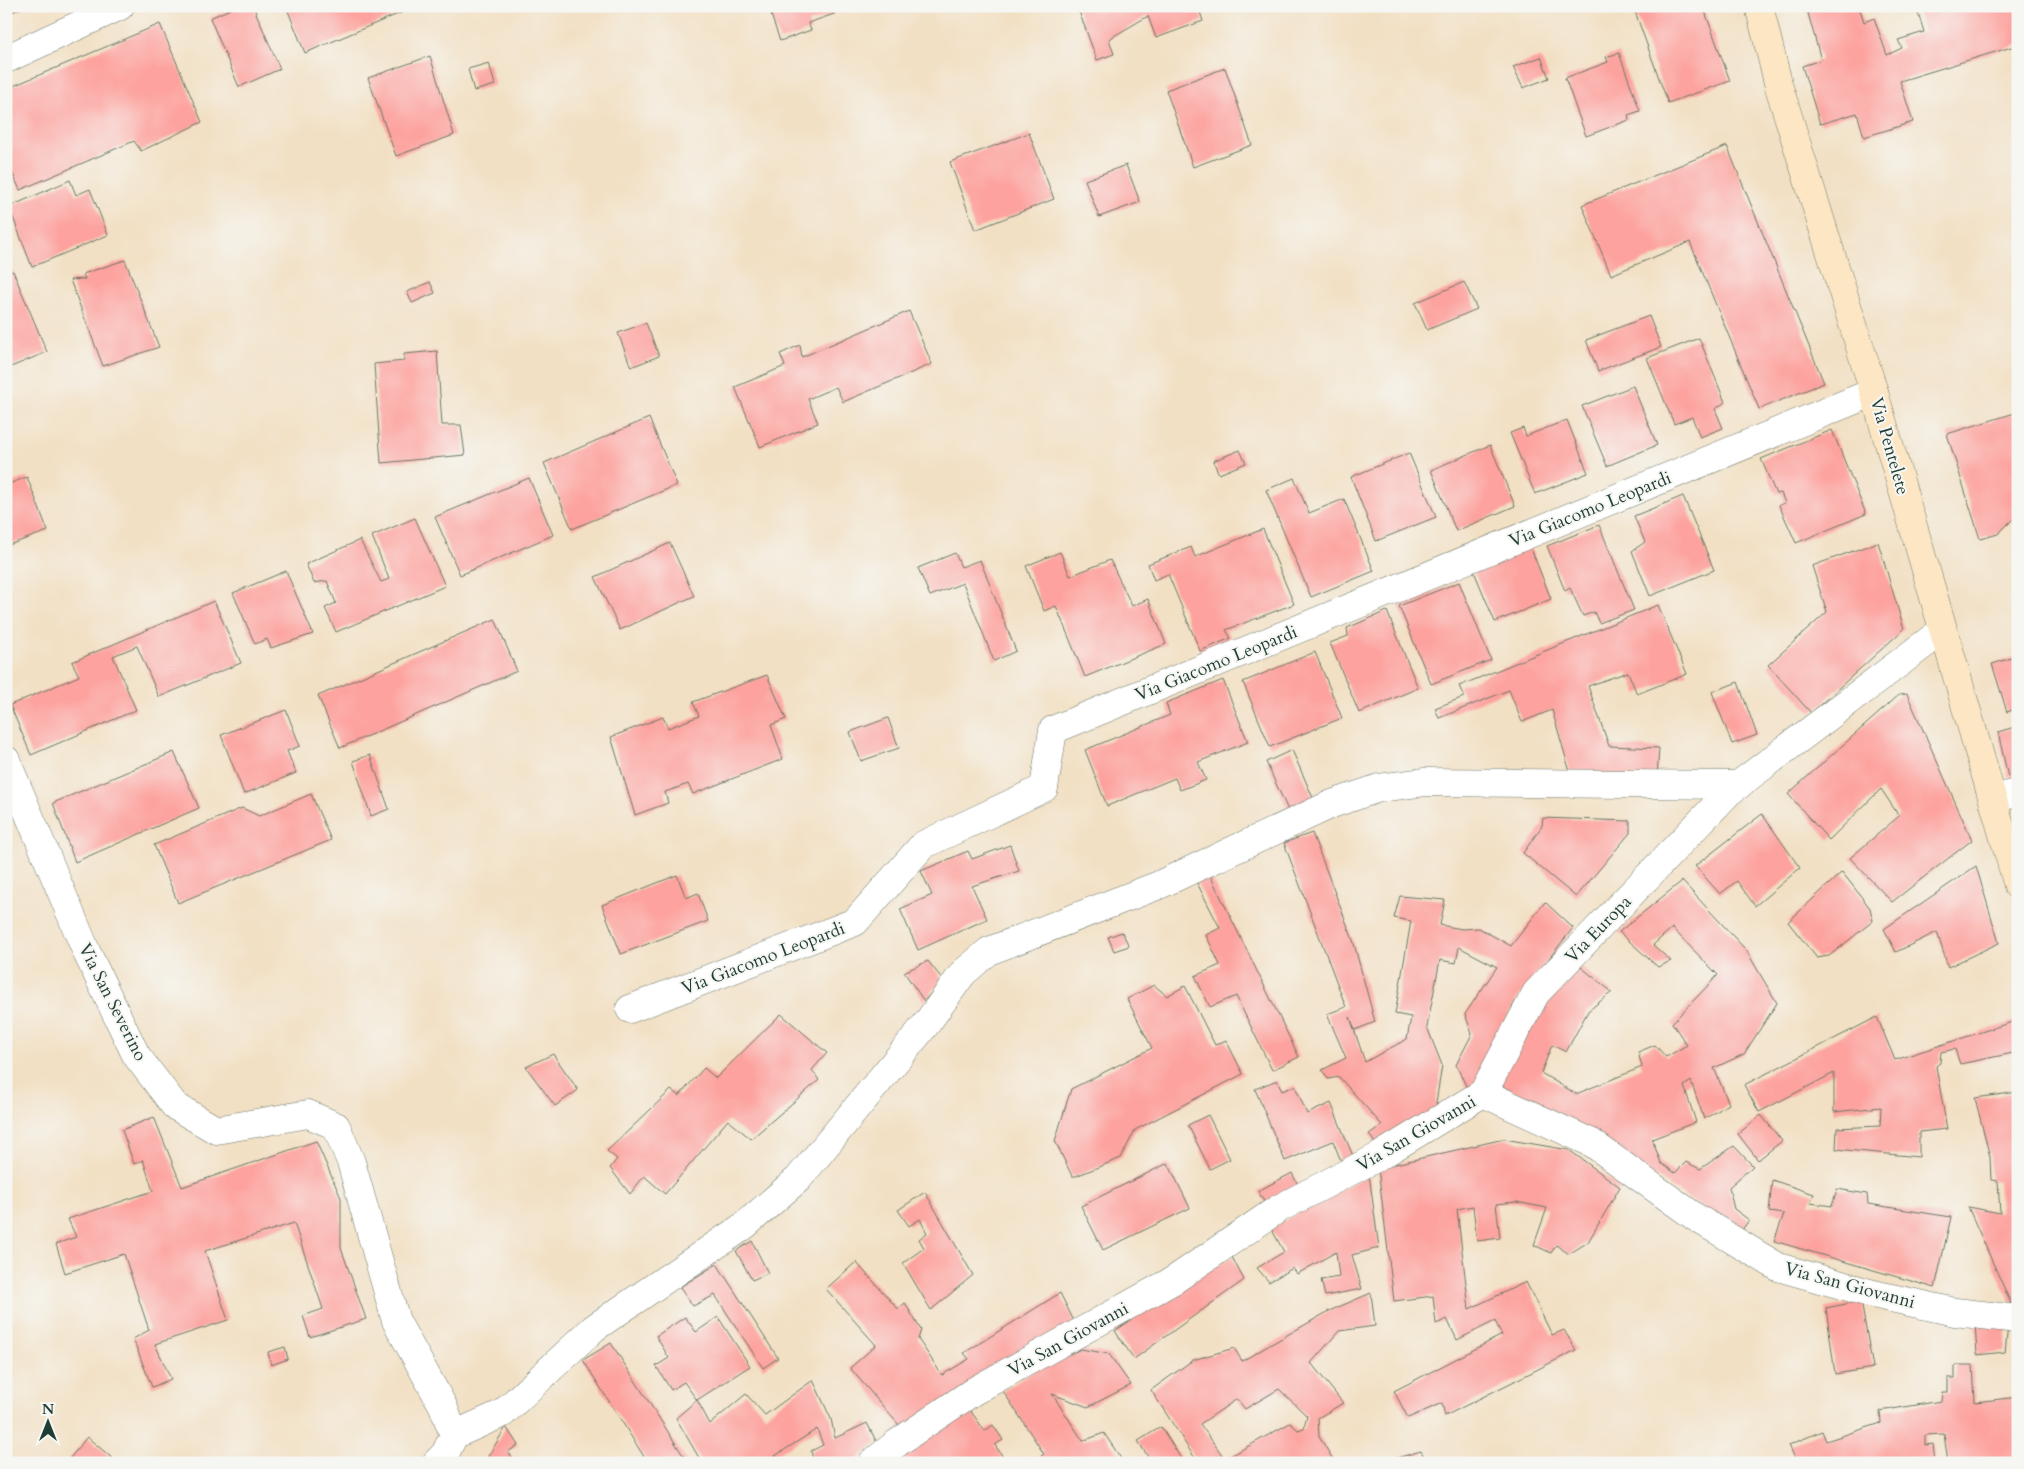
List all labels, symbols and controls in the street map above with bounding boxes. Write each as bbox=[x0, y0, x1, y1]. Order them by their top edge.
street label: Via Pentelete bbox=[1864, 394, 1915, 498]
street label: Via Giacomo Leopardi bbox=[1505, 465, 1675, 553]
street label: Via Giacomo Leopardi bbox=[1131, 619, 1301, 707]
street label: Via Europa bbox=[1560, 890, 1637, 969]
street label: Via Giacomo Leopardi bbox=[678, 916, 848, 1001]
street label: Via San Severino bbox=[72, 939, 153, 1066]
street label: Via San Giovanni bbox=[1352, 1089, 1481, 1178]
street label: Via San Giovanni bbox=[1782, 1256, 1918, 1315]
street label: Via San Giovanni bbox=[1003, 1296, 1133, 1383]
north arrow bbox=[22, 1396, 72, 1446]
text: N bbox=[42, 1400, 54, 1419]

